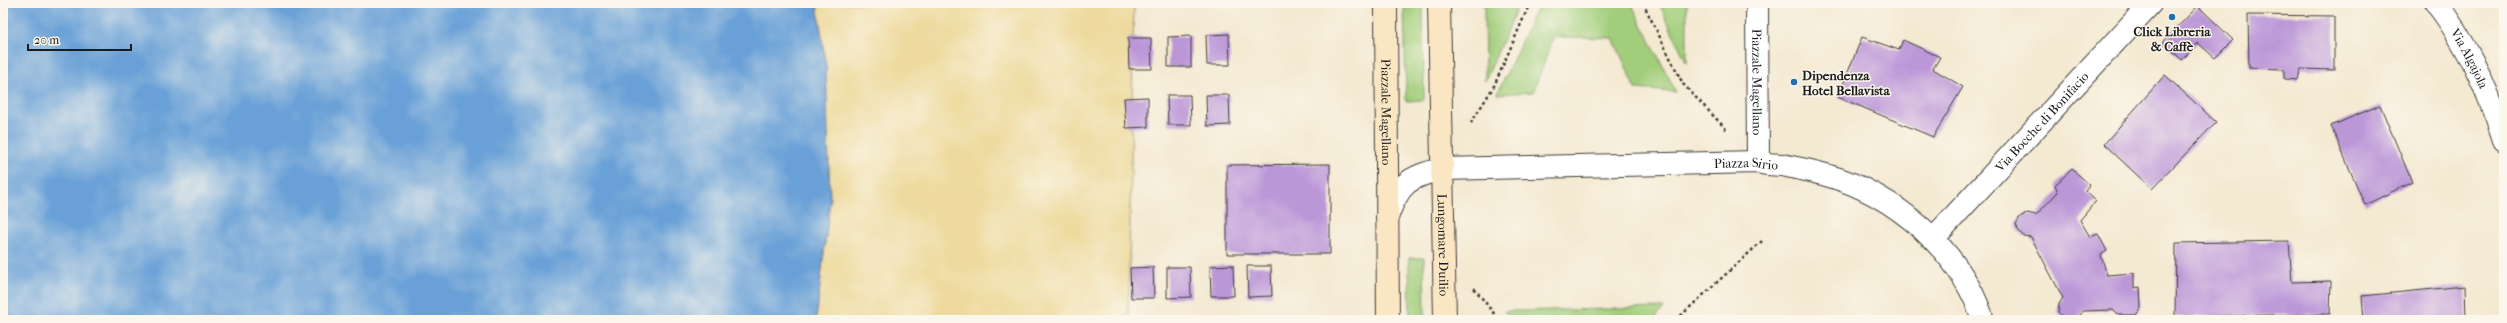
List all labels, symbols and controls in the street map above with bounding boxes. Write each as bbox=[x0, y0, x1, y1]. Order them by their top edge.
marker: Click Libreria & Caffè bbox=[2167, 12, 2177, 22]
place label: Click Libreria & Caffè bbox=[2134, 24, 2211, 54]
street label: Via Algajola bbox=[2448, 25, 2492, 91]
scale bar bbox=[28, 26, 131, 52]
street label: Piazzale Magellano bbox=[1750, 29, 1765, 136]
text: 20 m bbox=[34, 33, 59, 47]
street label: Piazzale Magellano bbox=[1379, 59, 1395, 166]
place label: Dipendenza Hotel Bellavista bbox=[1802, 68, 1891, 98]
street label: Via Bocche di Bonifacio bbox=[1991, 68, 2092, 175]
marker: Dipendenza Hotel Bellavista bbox=[1789, 77, 1799, 87]
street label: Piazza Sirio bbox=[1714, 154, 1779, 172]
street label: Lungomare Duilio bbox=[1435, 193, 1452, 297]

